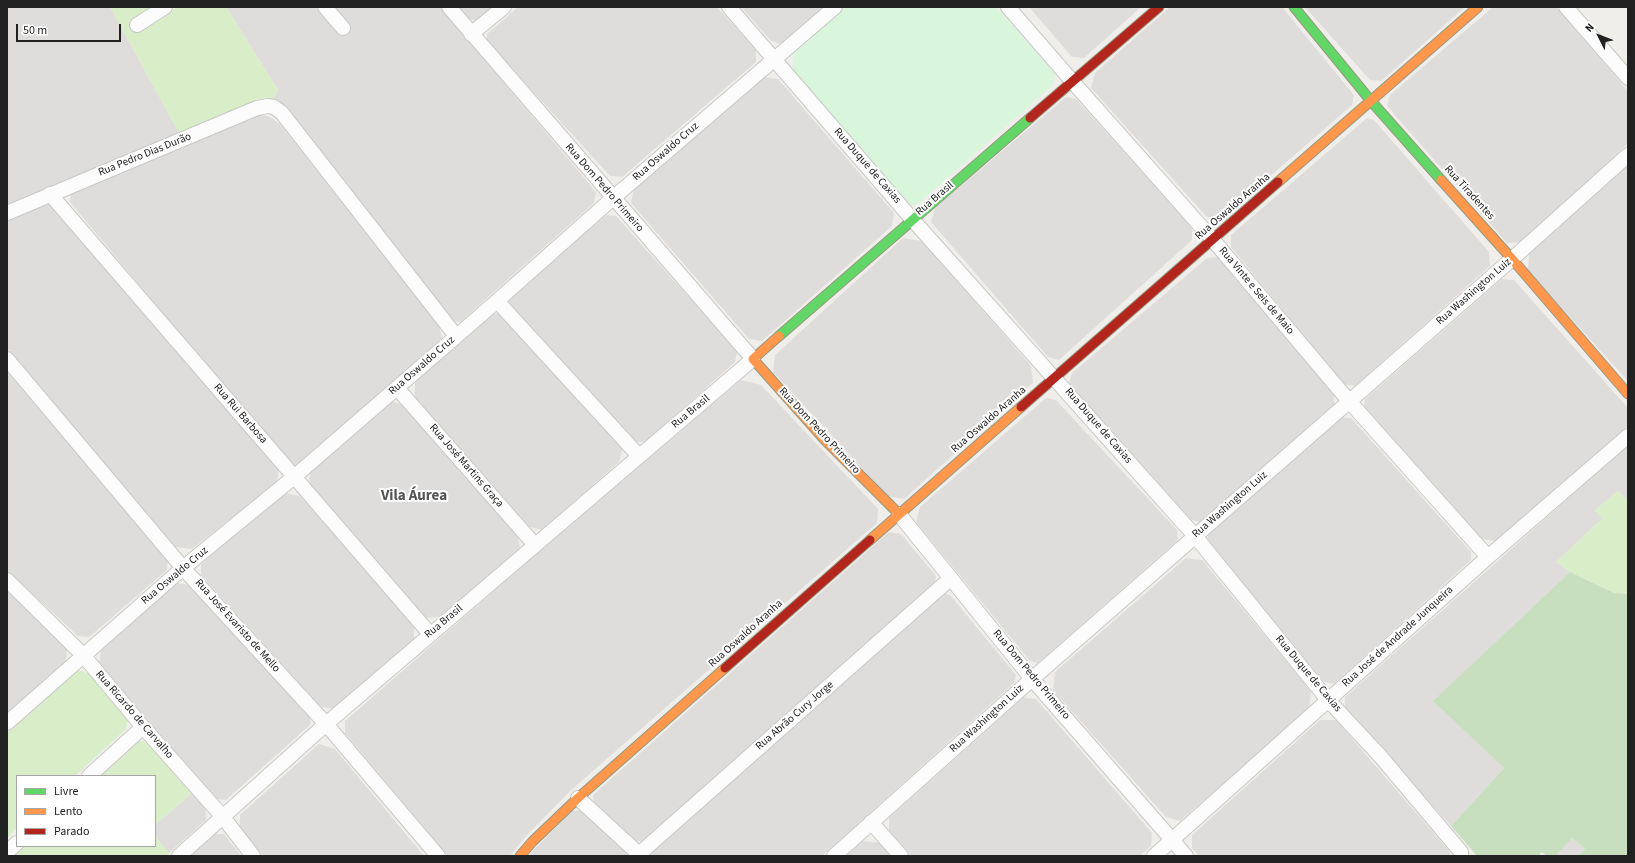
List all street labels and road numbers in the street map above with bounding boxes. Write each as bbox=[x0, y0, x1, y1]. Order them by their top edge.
street label: Rua Oswaldo Cruz bbox=[630, 120, 702, 184]
street label: Rua Duque de Caxias bbox=[831, 126, 903, 206]
street label: Rua Pedro Dias Durão bbox=[97, 130, 193, 180]
street label: Rua Dom Pedro Primeiro bbox=[562, 141, 646, 235]
street label: Rua Tiradentes bbox=[1441, 163, 1497, 223]
street label: Rua Oswaldo Aranha bbox=[1193, 171, 1273, 243]
street label: Rua Brasil bbox=[913, 179, 957, 219]
street label: Rua Vinte e Seis de Maio bbox=[1216, 245, 1296, 337]
street label: Rua Washington Luiz bbox=[1434, 256, 1514, 328]
street label: Rua Oswaldo Cruz bbox=[386, 334, 458, 398]
street label: Rua Rui Barbosa bbox=[210, 381, 270, 447]
street label: Rua Oswaldo Aranha bbox=[949, 384, 1029, 456]
street label: Rua Dom Pedro Primeiro bbox=[776, 385, 862, 477]
street label: Rua Duque de Caxias bbox=[1062, 386, 1134, 466]
street label: Rua Brasil bbox=[669, 392, 713, 432]
street label: Rua José Martins Graça bbox=[426, 422, 506, 510]
street label: Rua Washington Luiz bbox=[1190, 469, 1270, 541]
street label: Rua Oswaldo Cruz bbox=[139, 544, 211, 608]
street label: Rua José Evaristo de Mello bbox=[192, 577, 282, 675]
street label: Rua José de Andrade Junqueira bbox=[1340, 584, 1456, 690]
street label: Rua Oswaldo Aranha bbox=[706, 597, 786, 671]
street label: Rua Brasil bbox=[422, 602, 466, 642]
street label: Rua Dom Pedro Primeiro bbox=[990, 627, 1072, 723]
street label: Rua Duque de Caxias bbox=[1272, 633, 1344, 715]
street label: Rua Ricardo de Carvalho bbox=[92, 668, 176, 762]
street label: Rua Abrão Cury Jorge bbox=[753, 679, 837, 753]
street label: Rua Washington Luiz bbox=[947, 682, 1027, 756]

